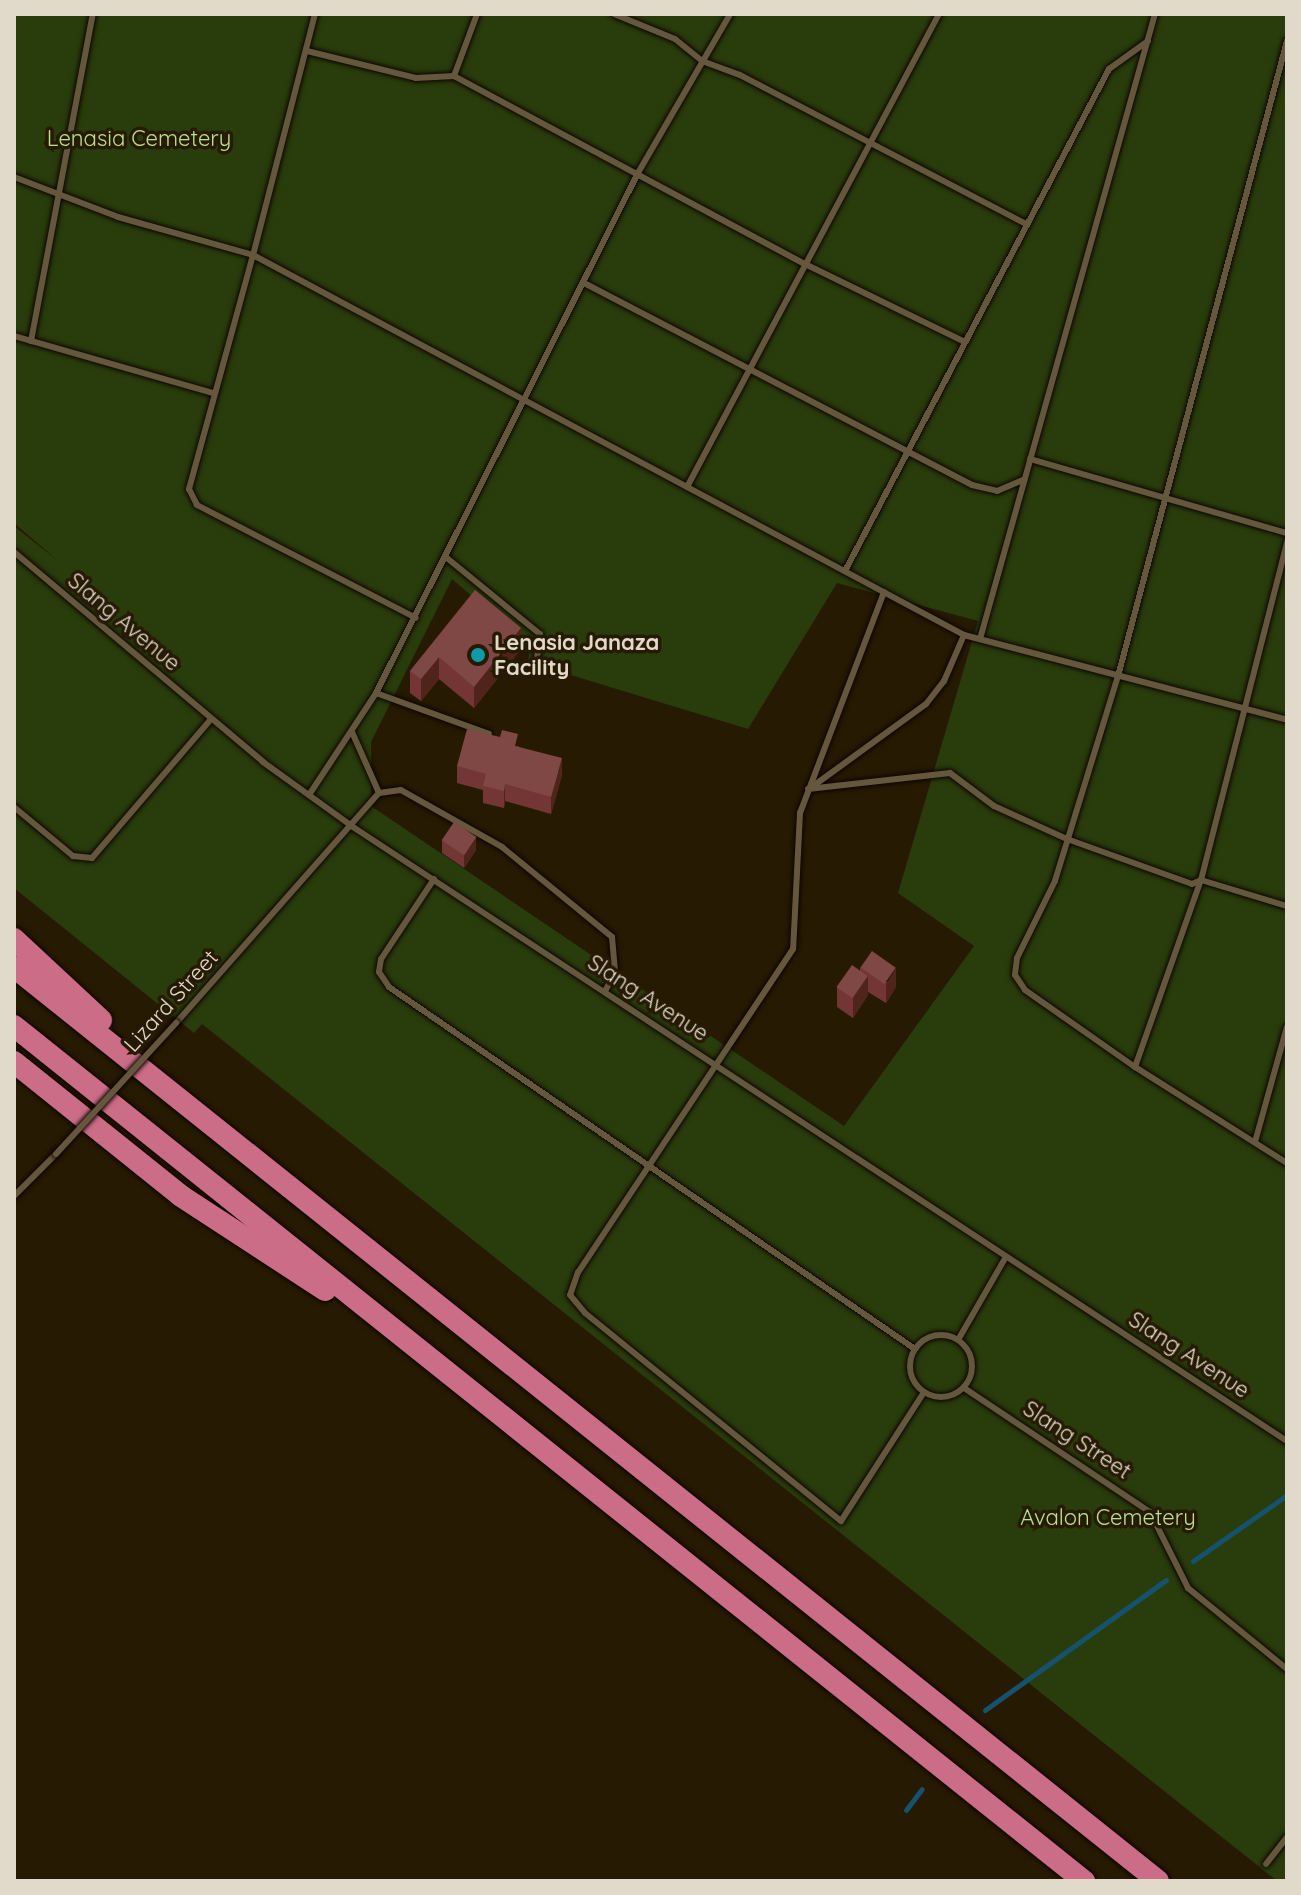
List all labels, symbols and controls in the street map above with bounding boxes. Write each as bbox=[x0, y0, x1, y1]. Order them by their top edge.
park label: Lenasia Cemetery bbox=[47, 126, 231, 152]
street label: Slang Avenue bbox=[62, 567, 186, 677]
place label: Lenasia Janaza Facility bbox=[494, 629, 659, 680]
marker: Lenasia Janaza Facility bbox=[469, 646, 487, 664]
street label: Lizard Street bbox=[118, 945, 224, 1057]
street label: Slang Avenue bbox=[583, 949, 713, 1047]
street label: Slang Avenue bbox=[1124, 1306, 1254, 1404]
street label: Slang Street bbox=[1018, 1395, 1136, 1485]
park label: Avalon Cemetery bbox=[1020, 1505, 1196, 1531]

